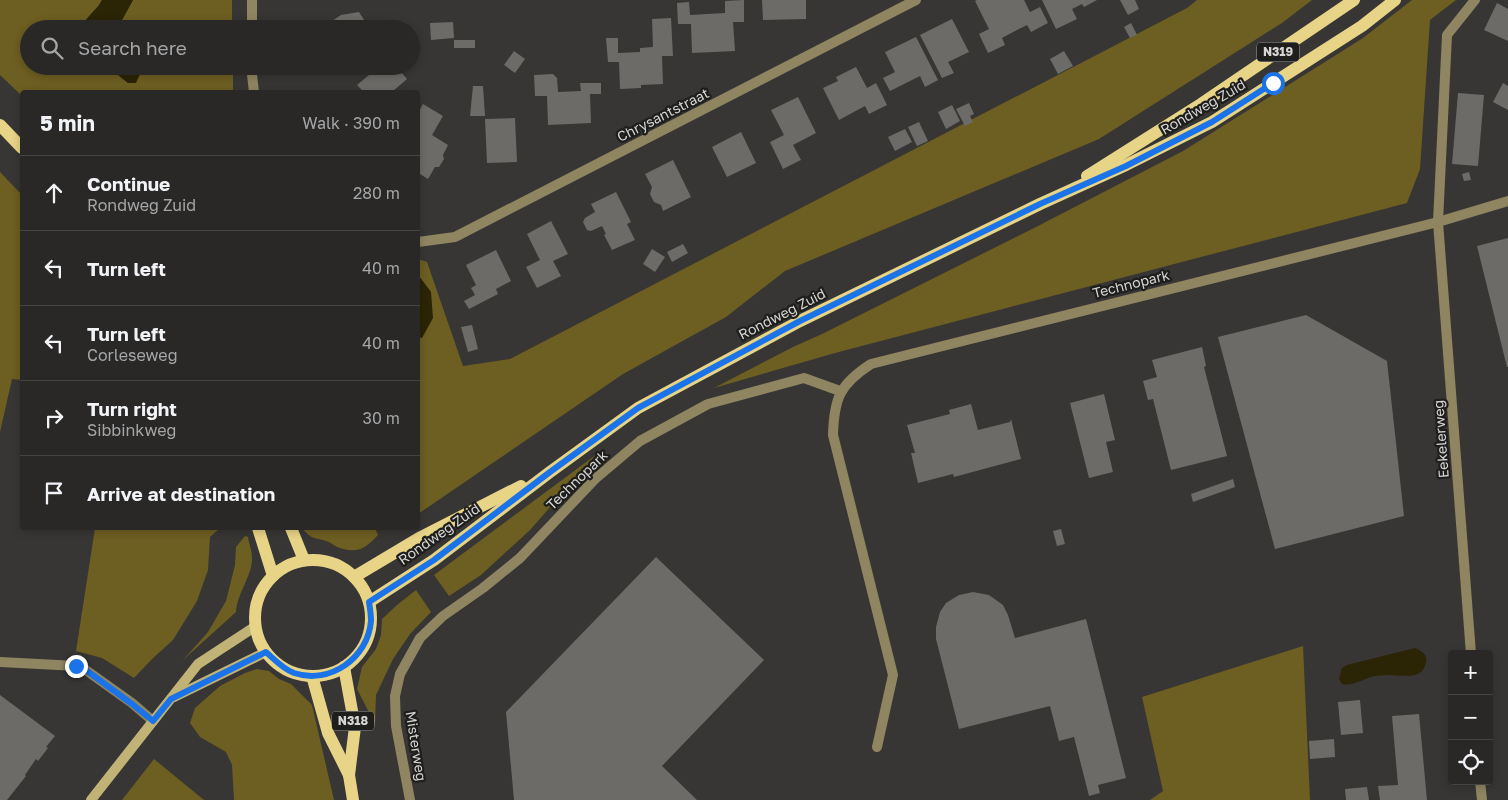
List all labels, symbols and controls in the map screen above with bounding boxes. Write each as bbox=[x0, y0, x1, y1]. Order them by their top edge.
search box bbox=[20, 20, 420, 75]
icon: search bbox=[38, 34, 66, 62]
text: Search here bbox=[78, 36, 187, 59]
road number: N319 bbox=[1257, 42, 1299, 62]
route start bbox=[1262, 72, 1285, 95]
street label: Rondweg Zuid bbox=[1157, 75, 1248, 138]
street label: Chrysantstraat bbox=[614, 84, 712, 145]
text: 5 min bbox=[40, 110, 95, 136]
text: Walk · 390 m bbox=[302, 113, 400, 133]
text: Continue bbox=[87, 172, 170, 195]
icon: ahead bbox=[40, 179, 68, 207]
text: 280 m bbox=[353, 183, 400, 203]
text: Rondweg Zuid bbox=[87, 195, 196, 215]
icon: left bbox=[40, 254, 68, 282]
text: Turn left bbox=[87, 257, 166, 280]
text: 40 m bbox=[362, 258, 400, 278]
street label: Technopark bbox=[1091, 266, 1171, 301]
street label: Rondweg Zuid bbox=[735, 284, 828, 343]
text: Turn left bbox=[87, 322, 166, 345]
icon: left bbox=[40, 329, 68, 357]
text: 40 m bbox=[362, 333, 400, 353]
text: Corleseweg bbox=[87, 345, 177, 365]
text: Turn right bbox=[87, 397, 177, 420]
street label: Eekelerweg bbox=[1429, 399, 1452, 479]
icon: right bbox=[40, 404, 68, 432]
text: 30 m bbox=[363, 408, 400, 428]
text: Sibbinkweg bbox=[87, 420, 176, 440]
street label: Technopark bbox=[542, 446, 611, 513]
icon: arrive bbox=[40, 479, 68, 507]
text: Arrive at destination bbox=[87, 482, 275, 505]
street label: Rondweg Zuid bbox=[395, 499, 483, 568]
map controls bbox=[1448, 650, 1493, 785]
button: + bbox=[1448, 650, 1493, 695]
route end bbox=[65, 655, 88, 678]
button: − bbox=[1448, 695, 1493, 740]
street label: Misterweg bbox=[403, 710, 430, 782]
road number: N318 bbox=[332, 711, 374, 730]
button: locate bbox=[1448, 740, 1493, 785]

